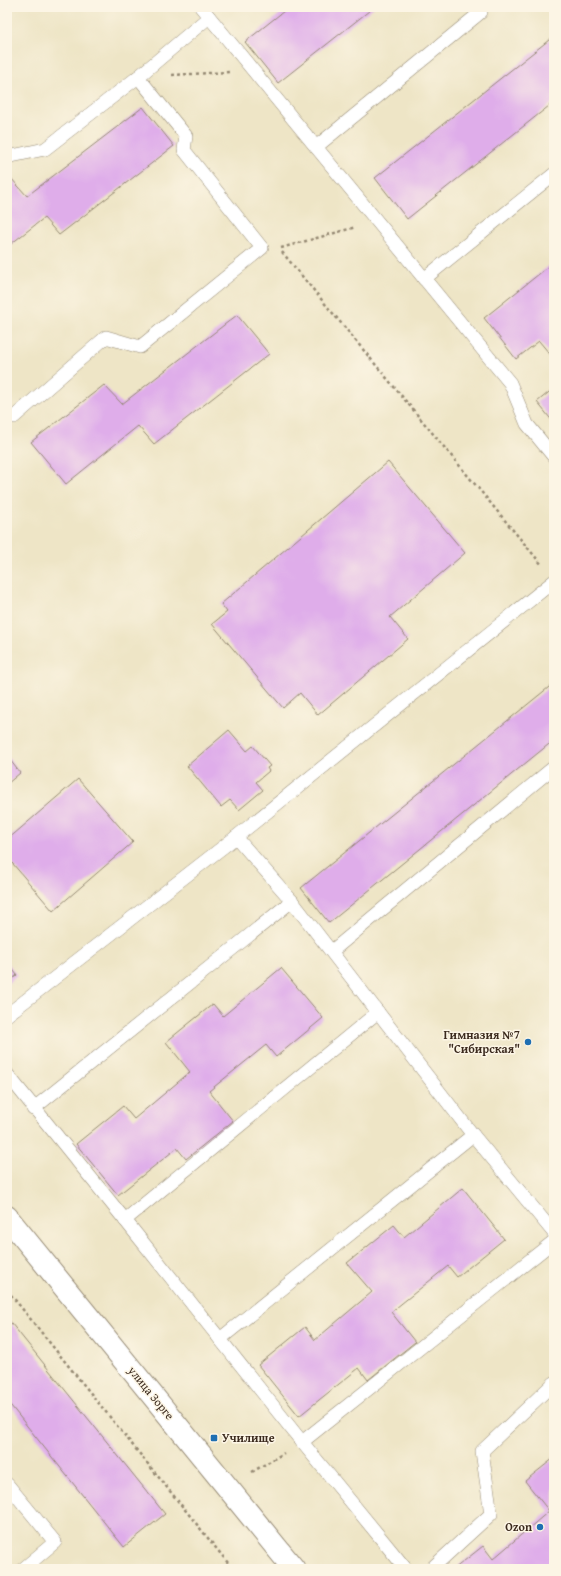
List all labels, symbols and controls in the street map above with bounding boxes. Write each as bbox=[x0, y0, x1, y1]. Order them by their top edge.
place label: Гимназия №7 "Сибирская" bbox=[443, 1026, 520, 1057]
marker: Гимназия №7 "Сибирская" bbox=[523, 1037, 533, 1047]
street label: улица Зорге bbox=[124, 1361, 179, 1423]
place label: Училище bbox=[222, 1429, 275, 1446]
marker: Училище bbox=[209, 1433, 219, 1443]
place label: Ozon bbox=[505, 1518, 532, 1535]
marker: Ozon bbox=[535, 1522, 545, 1532]

